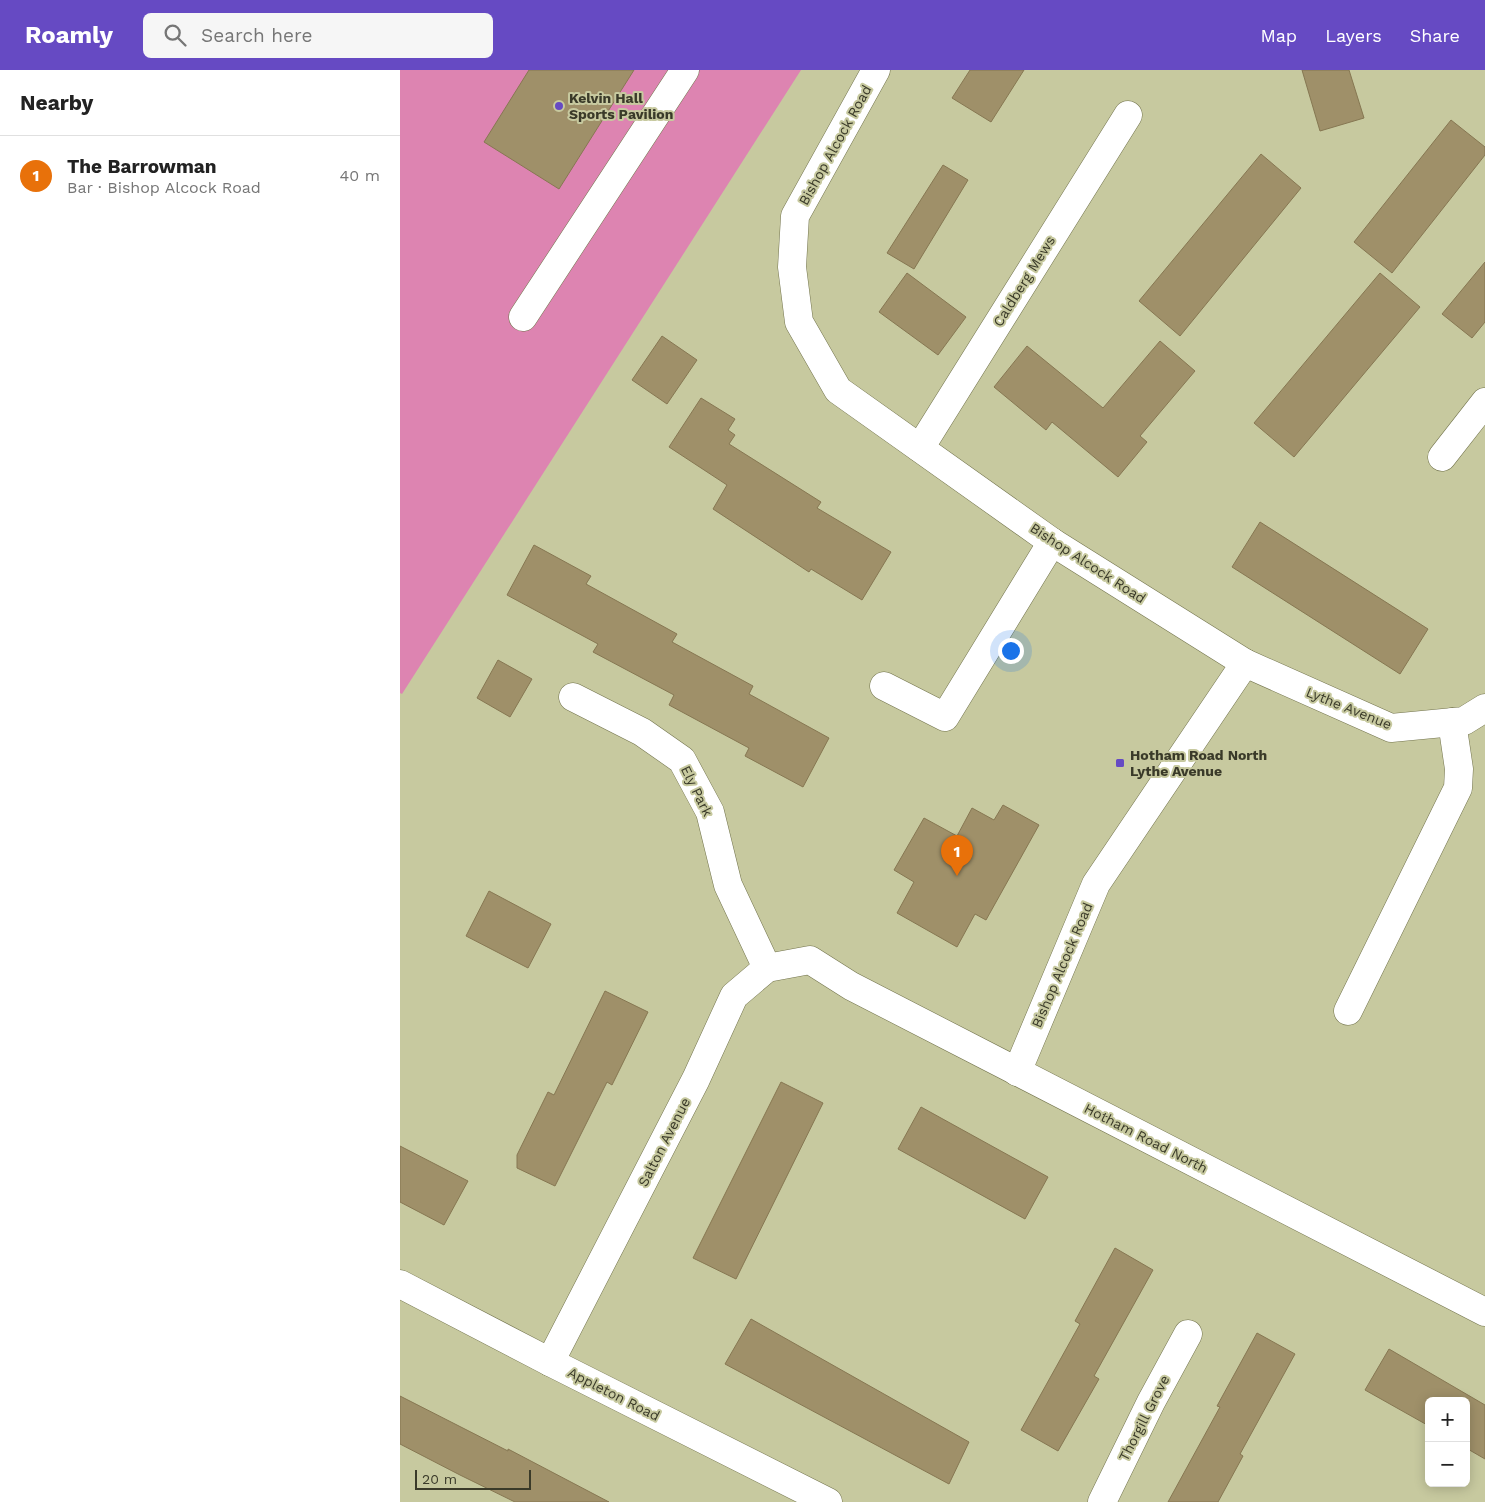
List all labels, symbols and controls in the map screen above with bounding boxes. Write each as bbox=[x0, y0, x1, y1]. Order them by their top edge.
search box bbox=[143, 13, 493, 58]
text: Roamly bbox=[25, 21, 113, 49]
icon: search bbox=[161, 21, 189, 49]
text: Search here bbox=[201, 24, 312, 47]
text: Map bbox=[1260, 25, 1297, 46]
text: Layers bbox=[1325, 25, 1382, 46]
text: Share bbox=[1410, 25, 1460, 46]
street label: Bishop Alcock Road bbox=[795, 82, 875, 208]
text: Nearby bbox=[20, 90, 93, 115]
place label: Kelvin Hall Sports Pavilion bbox=[569, 90, 673, 122]
marker: Kelvin Hall Sports Pavilion bbox=[553, 100, 565, 112]
text: The Barrowman bbox=[67, 155, 217, 178]
text: 1 bbox=[33, 166, 39, 185]
text: 40 m bbox=[340, 166, 380, 185]
text: Bar · Bishop Alcock Road bbox=[67, 178, 261, 197]
street label: Caldberg Mews bbox=[990, 233, 1058, 329]
street label: Bishop Alcock Road bbox=[1027, 520, 1149, 606]
your location bbox=[998, 638, 1024, 664]
street label: Lythe Avenue bbox=[1304, 684, 1394, 732]
place label: Hotham Road North Lythe Avenue bbox=[1130, 747, 1267, 779]
marker: Hotham Road North Lythe Avenue bbox=[1114, 757, 1126, 769]
street label: Ely Park bbox=[678, 763, 716, 819]
pin: 1 bbox=[941, 835, 973, 876]
street label: Bishop Alcock Road bbox=[1028, 900, 1096, 1030]
street label: Salton Avenue bbox=[635, 1095, 693, 1189]
street label: Hotham Road North bbox=[1082, 1100, 1210, 1176]
street label: Appleton Road bbox=[565, 1364, 663, 1424]
street label: Thorgill Grove bbox=[1116, 1372, 1172, 1464]
map controls bbox=[1425, 1397, 1470, 1487]
button: + bbox=[1425, 1397, 1470, 1442]
button: − bbox=[1425, 1442, 1470, 1487]
scale bar bbox=[415, 1467, 531, 1490]
text: 20 m bbox=[422, 1471, 457, 1487]

